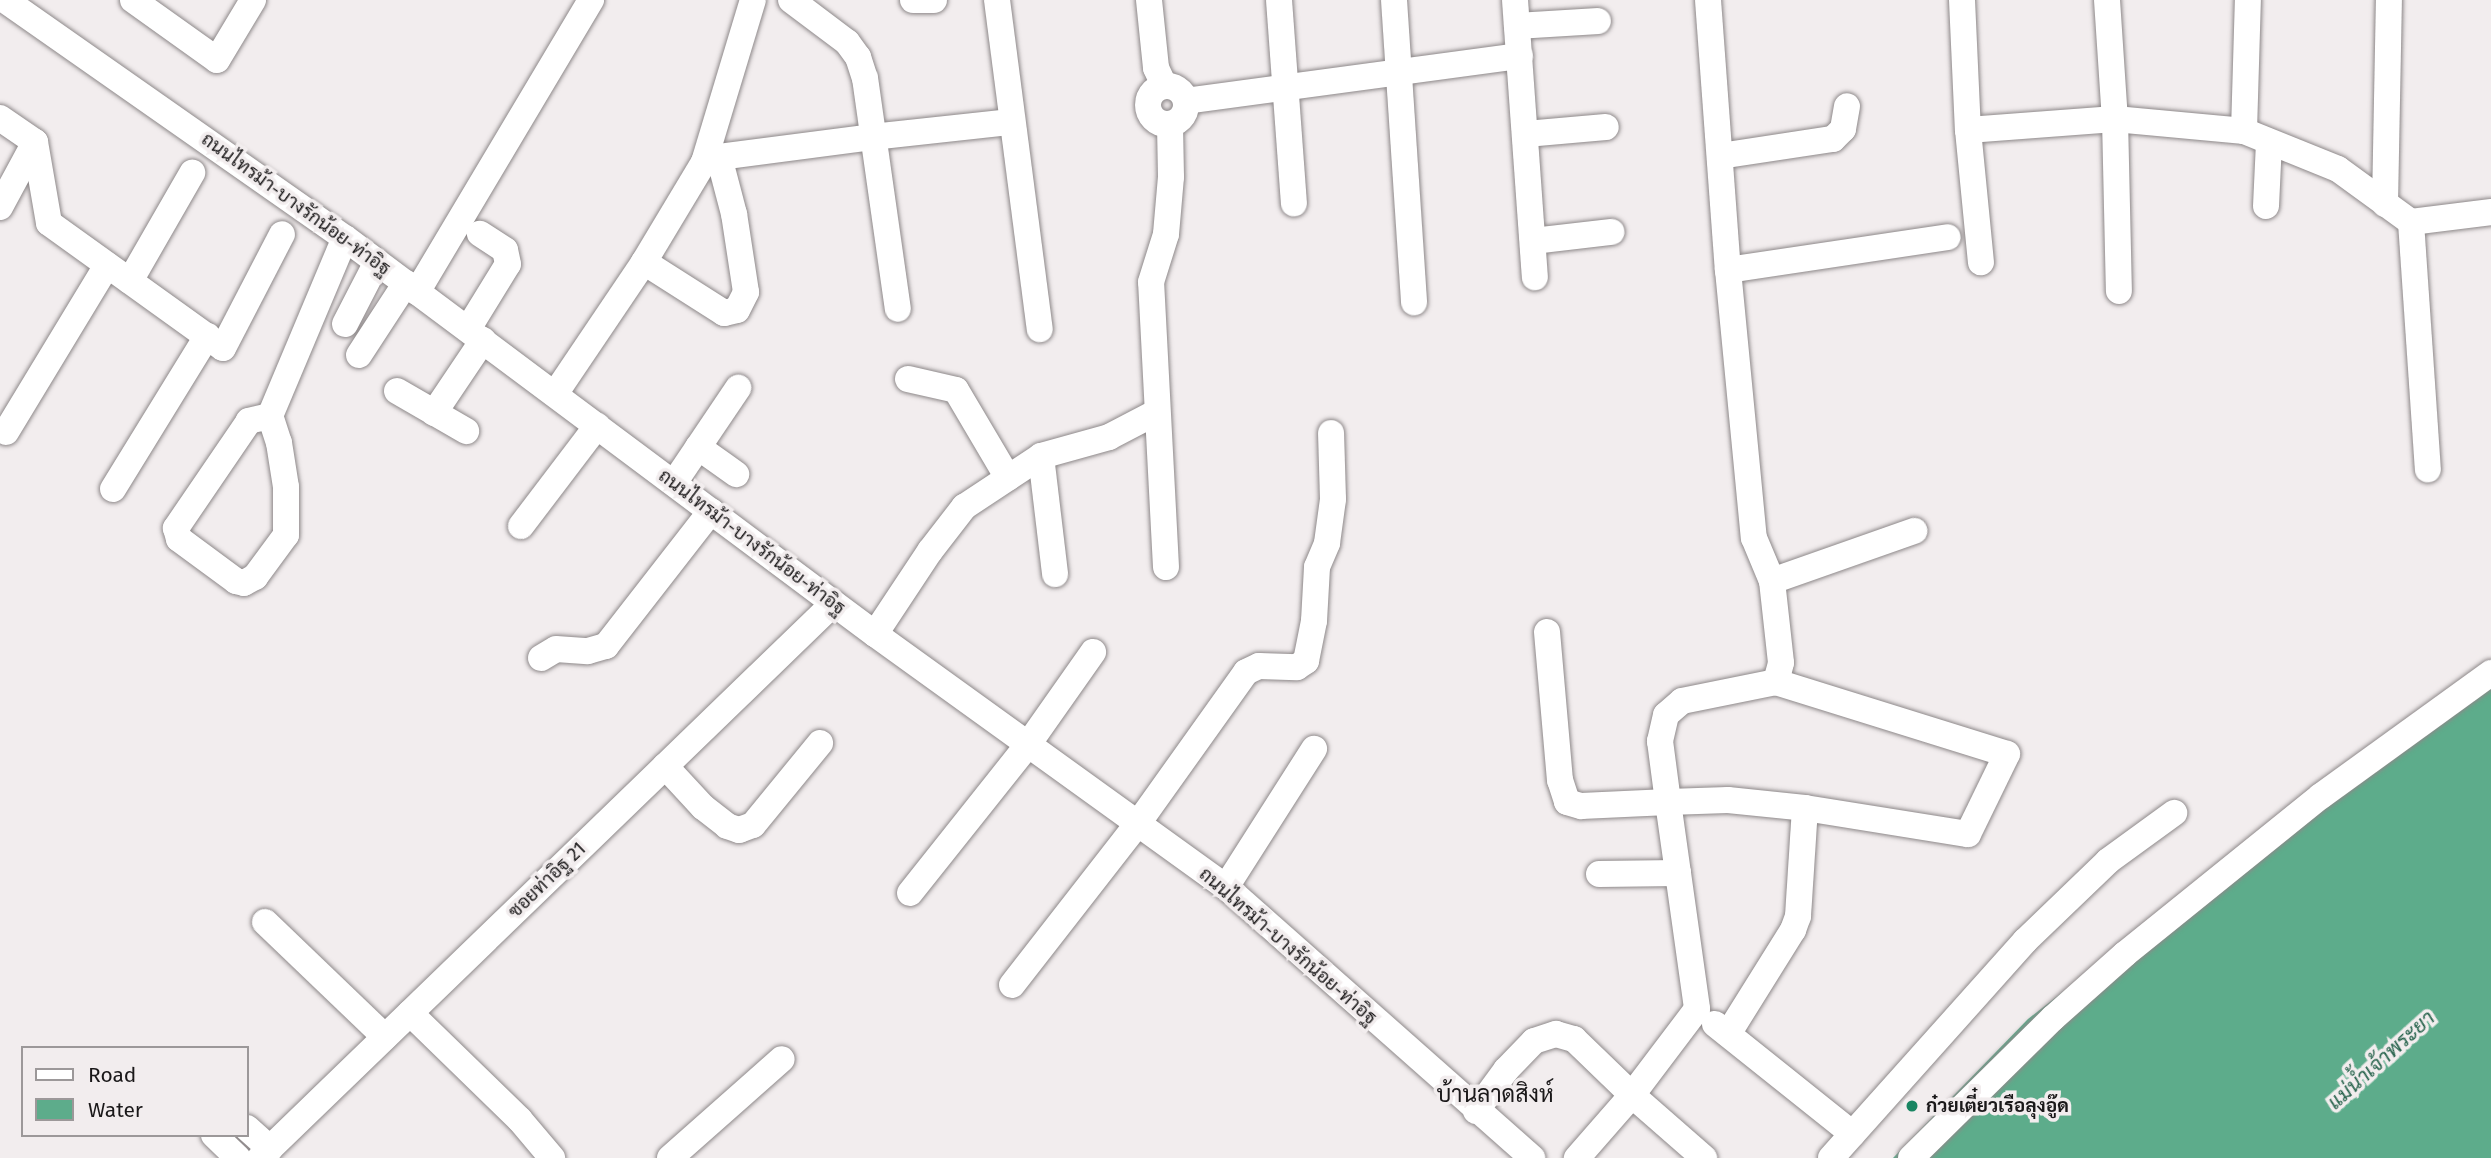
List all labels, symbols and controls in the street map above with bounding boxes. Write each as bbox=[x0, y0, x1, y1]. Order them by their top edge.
street label: ถนนไทรม้า-บางรักน้อย-ท่าอิฐ bbox=[197, 128, 395, 280]
street label: ถนนไทรม้า-บางรักน้อย-ท่าอิฐ bbox=[654, 464, 850, 620]
street label: ซอยท่าอิฐ 21 bbox=[503, 837, 591, 923]
street label: ถนนไทรม้า-บางรักน้อย-ท่าอิฐ bbox=[1194, 863, 1382, 1029]
water label: แม่น้ำเจ้าพระยา bbox=[2322, 1005, 2440, 1115]
legend bbox=[21, 1046, 248, 1137]
text: Road bbox=[88, 1062, 136, 1088]
district label: บ้านลาดสิงห์ bbox=[1436, 1080, 1554, 1108]
place label: ก๋วยเตี๋ยวเรือลุงอู๊ด bbox=[1926, 1095, 2069, 1117]
text: Water bbox=[88, 1097, 143, 1123]
marker: ก๋วยเตี๋ยวเรือลุงอู๊ด bbox=[1904, 1098, 1920, 1114]

